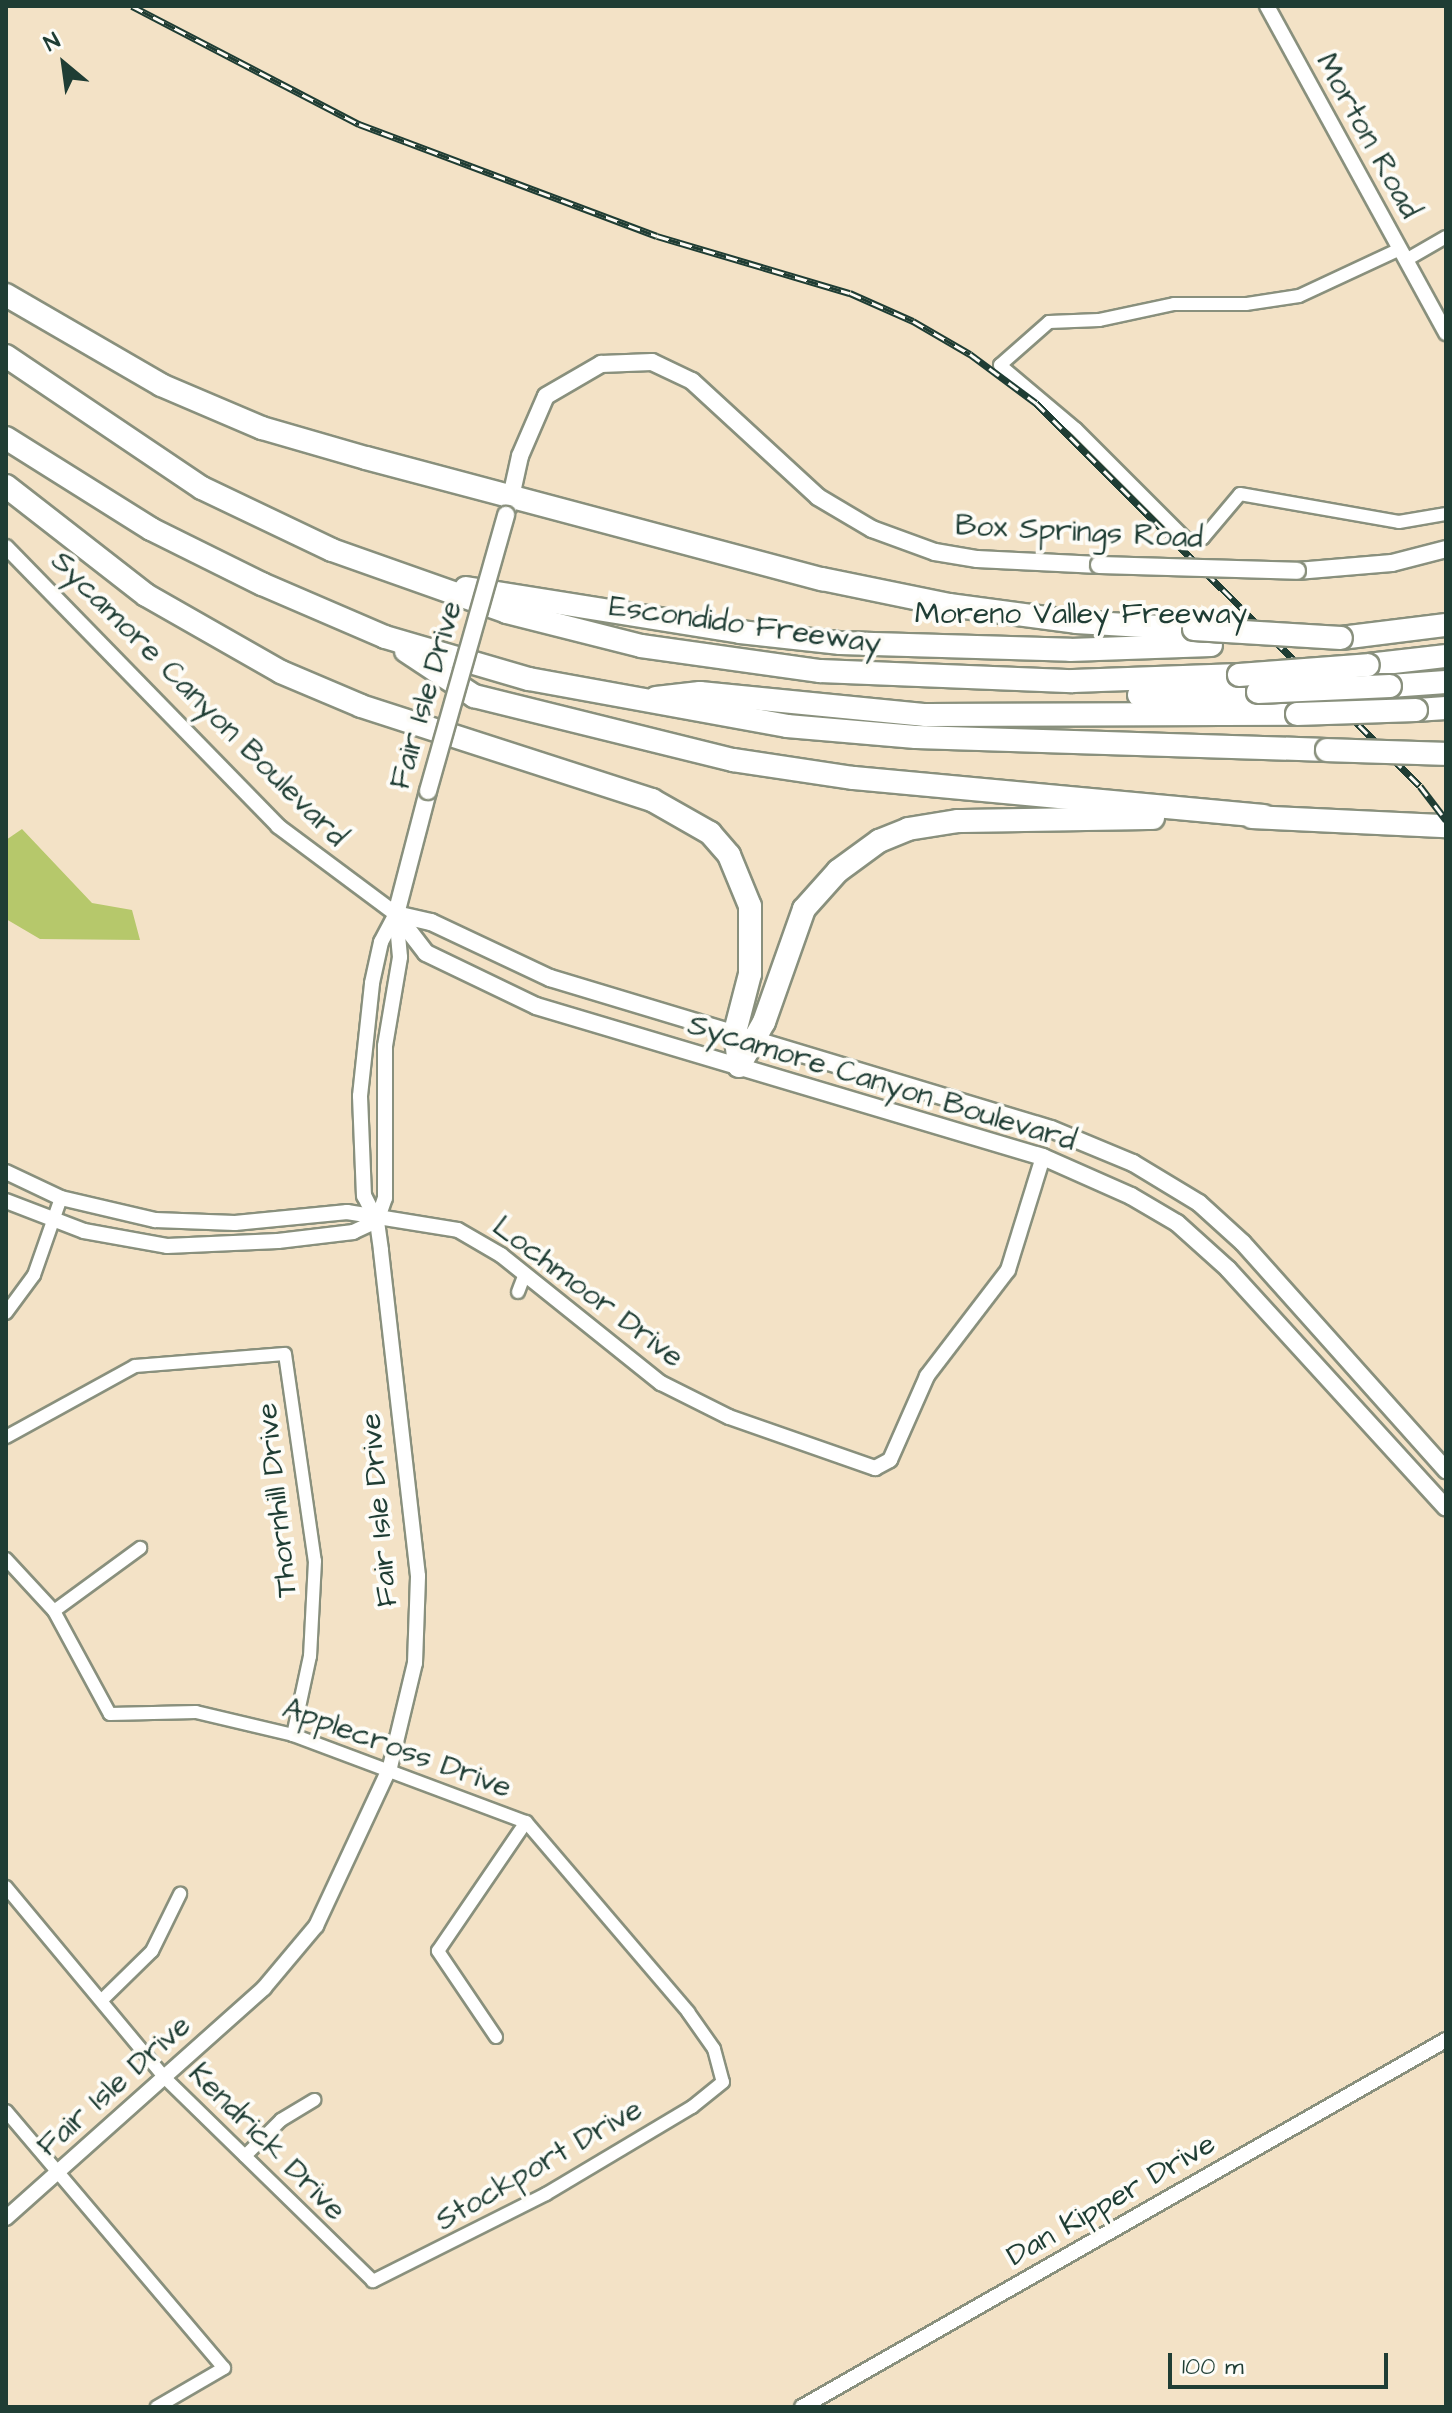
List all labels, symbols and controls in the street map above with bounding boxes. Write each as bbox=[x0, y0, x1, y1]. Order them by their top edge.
north arrow bbox=[24, 24, 104, 104]
text: N bbox=[39, 26, 66, 59]
street label: Morton Road bbox=[1308, 47, 1428, 225]
street label: Box Springs Road bbox=[954, 508, 1204, 556]
street label: Sycamore Canyon Boulevard bbox=[43, 543, 355, 855]
street label: Escondido Freeway bbox=[607, 588, 883, 662]
street label: Moreno Valley Freeway bbox=[915, 596, 1247, 632]
street label: Fair Isle Drive bbox=[382, 597, 470, 793]
street label: Sycamore Canyon Boulevard bbox=[684, 1007, 1080, 1159]
street label: Lochmoor Drive bbox=[486, 1209, 690, 1375]
street label: Thornhill Drive bbox=[249, 1401, 305, 1599]
street label: Fair Isle Drive bbox=[353, 1412, 405, 1608]
street label: Applecross Drive bbox=[278, 1690, 516, 1806]
street label: Fair Isle Drive bbox=[30, 2008, 198, 2164]
street label: Kendrick Drive bbox=[181, 2056, 353, 2228]
street label: Stockport Drive bbox=[429, 2091, 649, 2239]
street label: Dan Kipper Drive bbox=[1000, 2126, 1222, 2274]
scale bar bbox=[1172, 2337, 1392, 2387]
text: 100 m bbox=[1182, 2350, 1244, 2384]

